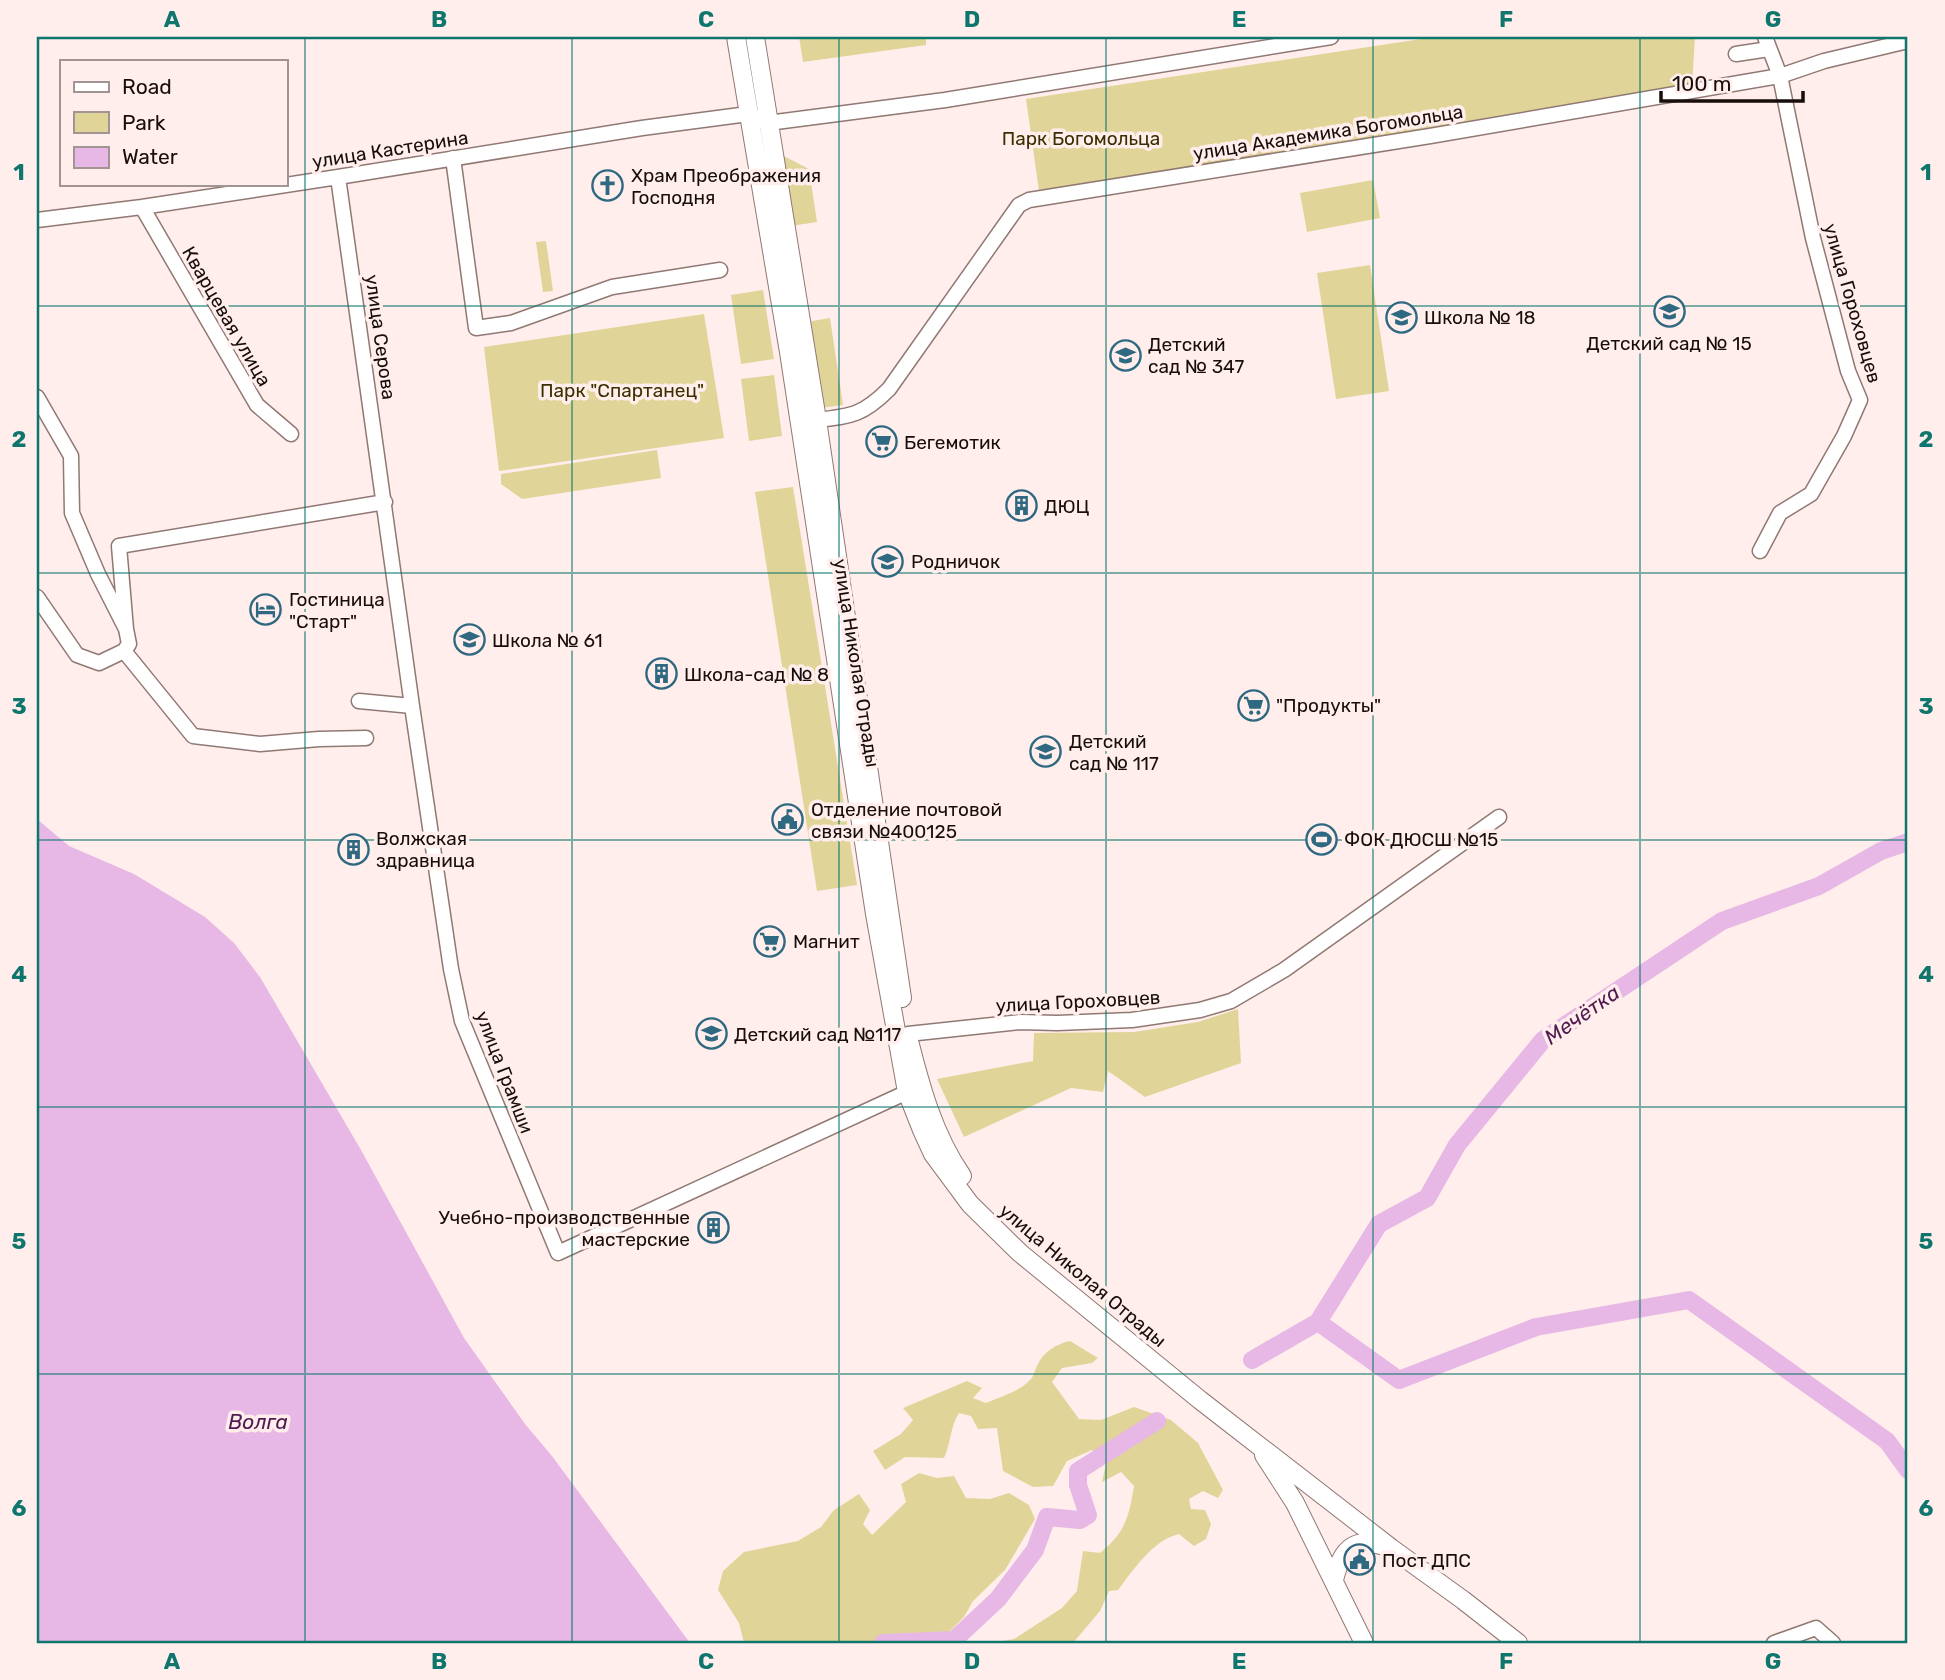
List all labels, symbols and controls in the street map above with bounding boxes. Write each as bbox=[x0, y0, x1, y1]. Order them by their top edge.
text: A bbox=[164, 5, 181, 33]
text: B bbox=[431, 5, 447, 33]
text: C bbox=[698, 5, 714, 33]
text: D bbox=[964, 5, 980, 33]
text: E bbox=[1232, 5, 1246, 33]
text: F bbox=[1499, 5, 1513, 33]
text: G bbox=[1765, 5, 1781, 33]
legend bbox=[60, 60, 287, 186]
scale bar bbox=[1661, 60, 1803, 104]
text: 100 m bbox=[1672, 71, 1731, 96]
text: Road bbox=[122, 74, 172, 99]
street label: улица Академика Богомольца bbox=[1191, 100, 1465, 165]
text: Park bbox=[122, 110, 166, 135]
street label: улица Кастерина bbox=[310, 126, 470, 173]
park label: Парк Богомольца bbox=[1002, 127, 1160, 150]
text: Water bbox=[122, 144, 178, 169]
text: 1 bbox=[13, 158, 25, 186]
text: 1 bbox=[1920, 158, 1932, 186]
place label: Храм Преображения Господня bbox=[631, 164, 821, 209]
church icon: Храм Преображения Господня bbox=[591, 169, 625, 203]
street label: улица Гороховцев bbox=[1819, 221, 1886, 386]
street label: Кварцевая улица bbox=[177, 242, 276, 390]
street label: улица Серова bbox=[360, 273, 401, 401]
school or university icon: Детский сад № 15 bbox=[1652, 295, 1686, 329]
school or university icon: Школа № 18 bbox=[1384, 300, 1418, 334]
place label: Школа № 18 bbox=[1424, 306, 1536, 329]
place label: Детский сад № 15 bbox=[1586, 332, 1752, 355]
place label: Детский сад № 347 bbox=[1148, 333, 1245, 378]
school or university icon: Детский сад № 347 bbox=[1108, 338, 1142, 372]
park label: Парк "Спартанец" bbox=[540, 379, 704, 402]
text: 2 bbox=[12, 425, 26, 453]
supermarket icon: Бегемотик bbox=[864, 425, 898, 459]
text: 2 bbox=[1919, 425, 1933, 453]
place label: Бегемотик bbox=[904, 431, 1001, 454]
building icon: ДЮЦ bbox=[1004, 489, 1038, 523]
place label: ДЮЦ bbox=[1044, 495, 1090, 518]
school or university icon: Родничок bbox=[871, 544, 905, 578]
place label: Родничок bbox=[911, 550, 1000, 573]
street label: улица Николая Отрады bbox=[829, 557, 884, 769]
place label: Гостиница "Старт" bbox=[289, 588, 385, 633]
hotel icon: Гостиница "Старт" bbox=[249, 593, 283, 627]
school or university icon: Школа № 61 bbox=[452, 623, 486, 657]
place label: Школа № 61 bbox=[492, 629, 603, 652]
building icon: Школа-сад № 8 bbox=[644, 657, 678, 691]
place label: Школа-сад № 8 bbox=[684, 663, 829, 686]
supermarket icon: "Продукты" bbox=[1236, 688, 1270, 722]
text: 3 bbox=[11, 692, 27, 720]
text: 3 bbox=[1918, 692, 1934, 720]
place label: "Продукты" bbox=[1276, 694, 1381, 717]
place label: Детский сад № 117 bbox=[1069, 730, 1159, 775]
school or university icon: Детский сад № 117 bbox=[1029, 735, 1063, 769]
place label: Отделение почтовой связи №400125 bbox=[811, 798, 1002, 843]
public building icon: Отделение почтовой связи №400125 bbox=[771, 803, 805, 837]
sports icon: ФОК ДЮСШ №15 bbox=[1304, 822, 1338, 856]
place label: Волжская здравница bbox=[376, 827, 475, 872]
place label: ФОК ДЮСШ №15 bbox=[1344, 828, 1498, 851]
building icon: Волжская здравница bbox=[336, 832, 370, 866]
supermarket icon: Магнит bbox=[753, 924, 787, 958]
place label: Магнит bbox=[793, 930, 860, 953]
text: 4 bbox=[11, 960, 27, 988]
text: 4 bbox=[1918, 960, 1934, 988]
water label: Мечётка bbox=[1539, 980, 1624, 1050]
street label: улица Гороховцев bbox=[995, 986, 1161, 1017]
street label: улица Грамши bbox=[471, 1008, 538, 1136]
school or university icon: Детский сад №117 bbox=[694, 1017, 728, 1051]
place label: Детский сад №117 bbox=[734, 1023, 902, 1046]
street label: улица Николая Отрады bbox=[995, 1199, 1171, 1352]
place label: Учебно-производственные мастерские bbox=[439, 1206, 690, 1251]
building icon: Учебно-производственные мастерские bbox=[696, 1211, 730, 1245]
text: 5 bbox=[12, 1227, 27, 1255]
text: 5 bbox=[1919, 1227, 1934, 1255]
water label: Волга bbox=[228, 1409, 288, 1434]
text: 6 bbox=[12, 1494, 27, 1522]
text: 6 bbox=[1919, 1494, 1934, 1522]
public building icon: Пост ДПС bbox=[1342, 1543, 1376, 1577]
place label: Пост ДПС bbox=[1382, 1549, 1471, 1572]
text: A bbox=[164, 1647, 181, 1675]
text: B bbox=[431, 1647, 447, 1675]
text: C bbox=[698, 1647, 714, 1675]
text: D bbox=[964, 1647, 980, 1675]
text: E bbox=[1232, 1647, 1246, 1675]
text: F bbox=[1499, 1647, 1513, 1675]
text: G bbox=[1765, 1647, 1781, 1675]

